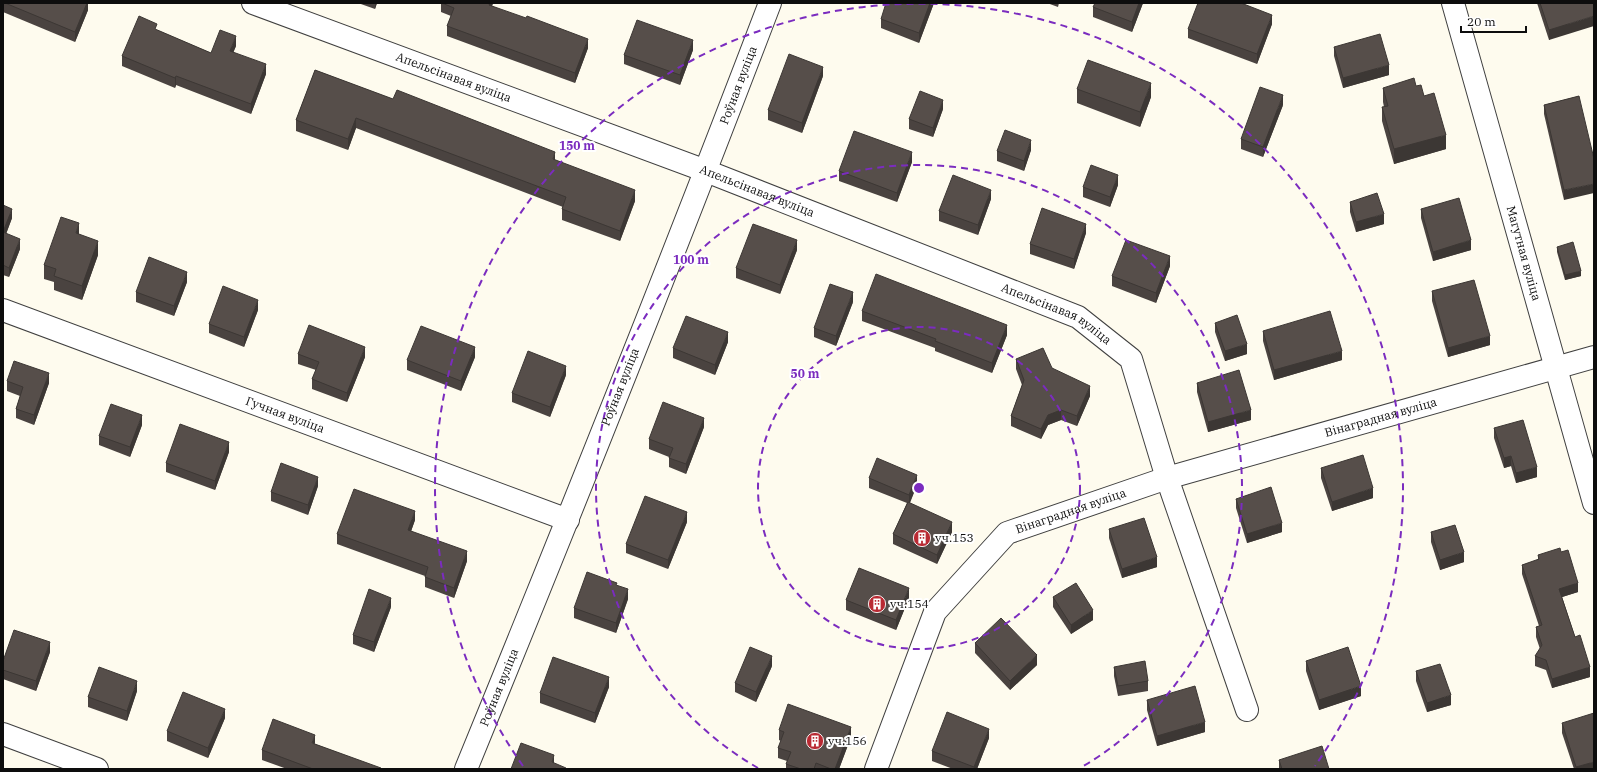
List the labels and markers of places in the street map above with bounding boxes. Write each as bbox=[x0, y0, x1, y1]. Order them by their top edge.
centre of rings bbox=[912, 481, 926, 495]
building icon: уч.153 bbox=[912, 528, 932, 548]
place label: уч.153 bbox=[935, 530, 974, 545]
building icon: уч.154 bbox=[867, 594, 887, 614]
place label: уч.154 bbox=[890, 596, 929, 611]
building icon: уч.156 bbox=[805, 731, 825, 751]
place label: уч.156 bbox=[828, 733, 867, 748]

